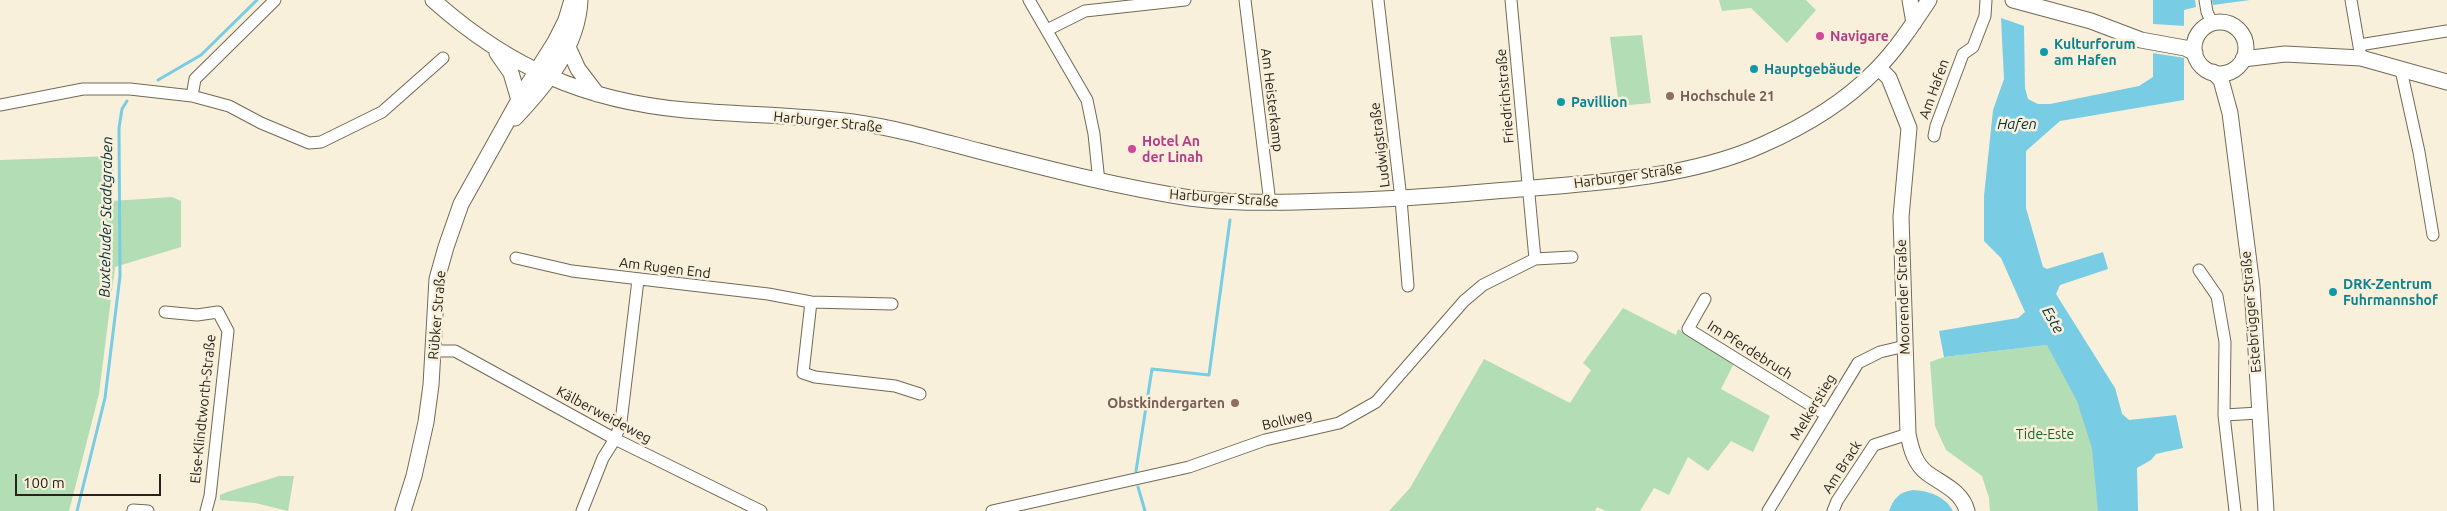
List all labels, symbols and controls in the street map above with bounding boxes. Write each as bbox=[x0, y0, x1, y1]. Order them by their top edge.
place label: Navigare bbox=[1830, 28, 1889, 44]
marker: Navigare bbox=[1814, 30, 1826, 42]
place label: Kulturforum am Hafen bbox=[2054, 36, 2135, 68]
marker: Kulturforum am Hafen bbox=[2038, 46, 2050, 58]
street label: Am Heisterkamp bbox=[1257, 47, 1287, 153]
street label: Friedrichstraße bbox=[1492, 48, 1518, 144]
street label: Am Hafen bbox=[1915, 57, 1953, 121]
place label: Hauptgebäude bbox=[1764, 61, 1861, 77]
marker: Hauptgebäude bbox=[1748, 63, 1760, 75]
place label: Hochschule 21 bbox=[1680, 88, 1775, 104]
marker: Hochschule 21 bbox=[1664, 90, 1676, 102]
place label: Pavillion bbox=[1571, 94, 1627, 110]
marker: Pavillion bbox=[1555, 96, 1567, 108]
street label: Ludwigstraße bbox=[1366, 101, 1394, 189]
street label: Harburger Straße bbox=[773, 108, 883, 136]
water label: Hafen bbox=[1997, 115, 2037, 133]
place label: Hotel An der Linah bbox=[1142, 133, 1203, 166]
water label: Buxtehuder Stadtgraben bbox=[96, 136, 116, 298]
marker: Hotel An der Linah bbox=[1126, 143, 1138, 155]
street label: Harburger Straße bbox=[1573, 160, 1683, 192]
street label: Harburger Straße bbox=[1169, 186, 1279, 210]
street label: Moorender Straße bbox=[1893, 239, 1913, 355]
street label: Estebrügger Straße bbox=[2237, 250, 2265, 374]
street label: Am Rugen End bbox=[618, 254, 712, 282]
street label: Rübker Straße bbox=[425, 270, 449, 360]
place label: DRK-Zentrum Fuhrmannshof bbox=[2343, 276, 2438, 308]
marker: DRK-Zentrum Fuhrmannshof bbox=[2327, 286, 2339, 298]
water label: Este bbox=[2038, 303, 2068, 337]
street label: Im Pferdebruch bbox=[1704, 317, 1796, 383]
street label: Else-Klindtworth-Straße bbox=[187, 334, 219, 484]
street label: Melkerstieg bbox=[1787, 371, 1839, 443]
street label: Kälberweideweg bbox=[554, 383, 654, 447]
place label: Obstkindergarten bbox=[1107, 395, 1225, 411]
marker: Obstkindergarten bbox=[1229, 397, 1241, 409]
street label: Bollweg bbox=[1260, 406, 1314, 434]
park label: Tide-Este bbox=[2016, 426, 2074, 442]
street label: Am Brack bbox=[1819, 438, 1865, 496]
scale bar bbox=[18, 464, 164, 496]
text: 100 m bbox=[23, 474, 65, 491]

